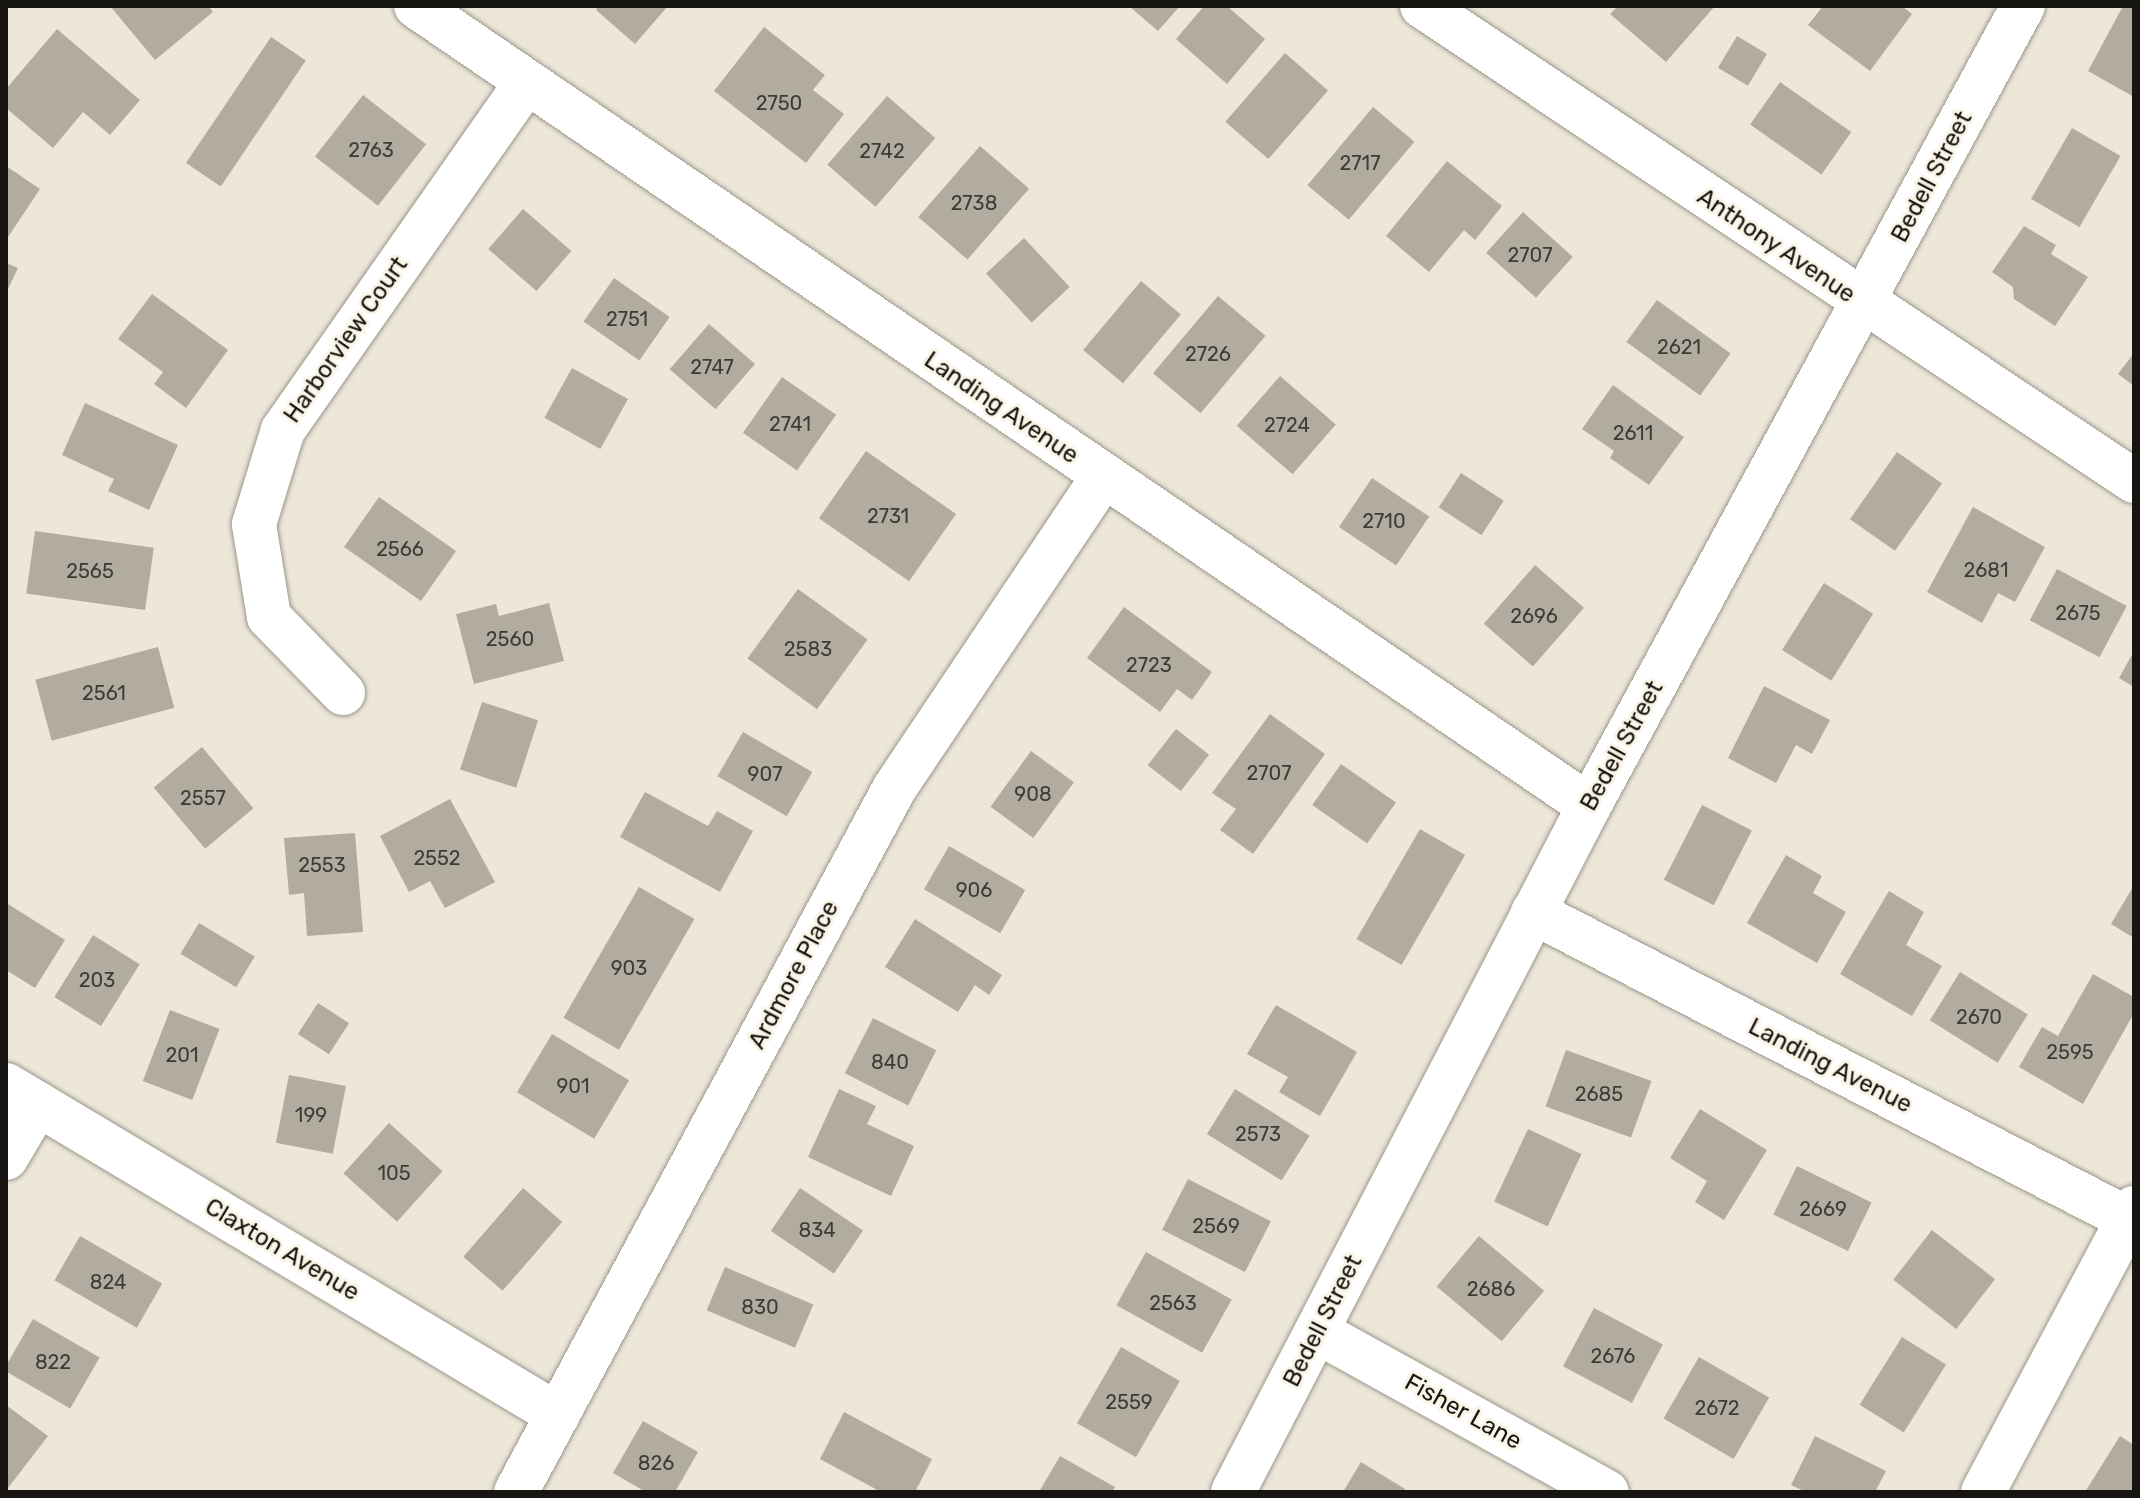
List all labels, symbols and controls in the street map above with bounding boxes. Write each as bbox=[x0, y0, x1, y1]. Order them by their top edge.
house number: 2750 bbox=[756, 91, 802, 115]
street label: Bedell Street bbox=[1885, 107, 1979, 247]
house number: 2763 bbox=[348, 138, 394, 162]
house number: 2742 bbox=[859, 139, 905, 163]
house number: 2717 bbox=[1340, 151, 1380, 175]
street label: Anthony Avenue bbox=[1691, 182, 1861, 310]
house number: 2738 bbox=[951, 191, 997, 215]
house number: 2707 bbox=[1508, 243, 1552, 267]
street label: Harborview Court bbox=[278, 251, 414, 429]
house number: 2751 bbox=[606, 307, 648, 331]
house number: 2621 bbox=[1657, 335, 1701, 359]
house number: 2726 bbox=[1185, 342, 1231, 366]
street label: Landing Avenue bbox=[918, 346, 1084, 470]
house number: 2747 bbox=[690, 355, 734, 379]
house number: 2741 bbox=[769, 412, 811, 436]
house number: 2724 bbox=[1264, 413, 1310, 437]
house number: 2611 bbox=[1613, 421, 1653, 445]
house number: 2731 bbox=[867, 504, 909, 528]
house number: 2710 bbox=[1362, 509, 1406, 533]
house number: 2566 bbox=[376, 537, 424, 561]
house number: 2681 bbox=[1963, 558, 2009, 582]
house number: 2565 bbox=[66, 559, 114, 583]
house number: 2675 bbox=[2055, 601, 2101, 625]
house number: 2696 bbox=[1510, 604, 1558, 628]
house number: 2560 bbox=[486, 627, 534, 651]
house number: 2583 bbox=[784, 637, 832, 661]
house number: 2723 bbox=[1126, 653, 1172, 677]
street label: Bedell Street bbox=[1574, 676, 1670, 816]
house number: 2561 bbox=[82, 681, 126, 705]
house number: 2707 bbox=[1247, 761, 1291, 785]
house number: 907 bbox=[748, 762, 782, 786]
house number: 908 bbox=[1014, 782, 1052, 806]
house number: 2557 bbox=[180, 786, 226, 810]
house number: 2552 bbox=[413, 846, 461, 870]
house number: 2553 bbox=[298, 853, 346, 877]
house number: 906 bbox=[956, 878, 992, 902]
street label: Ardmore Place bbox=[743, 896, 845, 1054]
house number: 903 bbox=[611, 956, 647, 980]
house number: 203 bbox=[79, 968, 115, 992]
house number: 2670 bbox=[1956, 1005, 2002, 1029]
street label: Landing Avenue bbox=[1743, 1012, 1917, 1120]
house number: 2595 bbox=[2046, 1040, 2094, 1064]
house number: 201 bbox=[166, 1043, 198, 1067]
house number: 840 bbox=[871, 1050, 909, 1074]
house number: 901 bbox=[556, 1074, 590, 1098]
house number: 2685 bbox=[1575, 1082, 1623, 1106]
house number: 199 bbox=[295, 1103, 327, 1127]
house number: 2573 bbox=[1235, 1122, 1281, 1146]
house number: 105 bbox=[377, 1161, 411, 1185]
street label: Claxton Avenue bbox=[199, 1192, 365, 1308]
house number: 2669 bbox=[1799, 1197, 1847, 1221]
house number: 2569 bbox=[1192, 1214, 1240, 1238]
house number: 834 bbox=[798, 1218, 836, 1242]
street label: Bedell Street bbox=[1277, 1250, 1369, 1392]
house number: 824 bbox=[90, 1270, 126, 1294]
house number: 2686 bbox=[1467, 1277, 1515, 1301]
house number: 2563 bbox=[1149, 1291, 1197, 1315]
house number: 830 bbox=[741, 1295, 779, 1319]
house number: 2676 bbox=[1591, 1344, 1635, 1368]
house number: 822 bbox=[35, 1350, 71, 1374]
street label: Fisher Lane bbox=[1399, 1368, 1527, 1456]
house number: 2559 bbox=[1105, 1390, 1153, 1414]
house number: 2672 bbox=[1694, 1396, 1740, 1420]
house number: 826 bbox=[638, 1451, 674, 1475]

